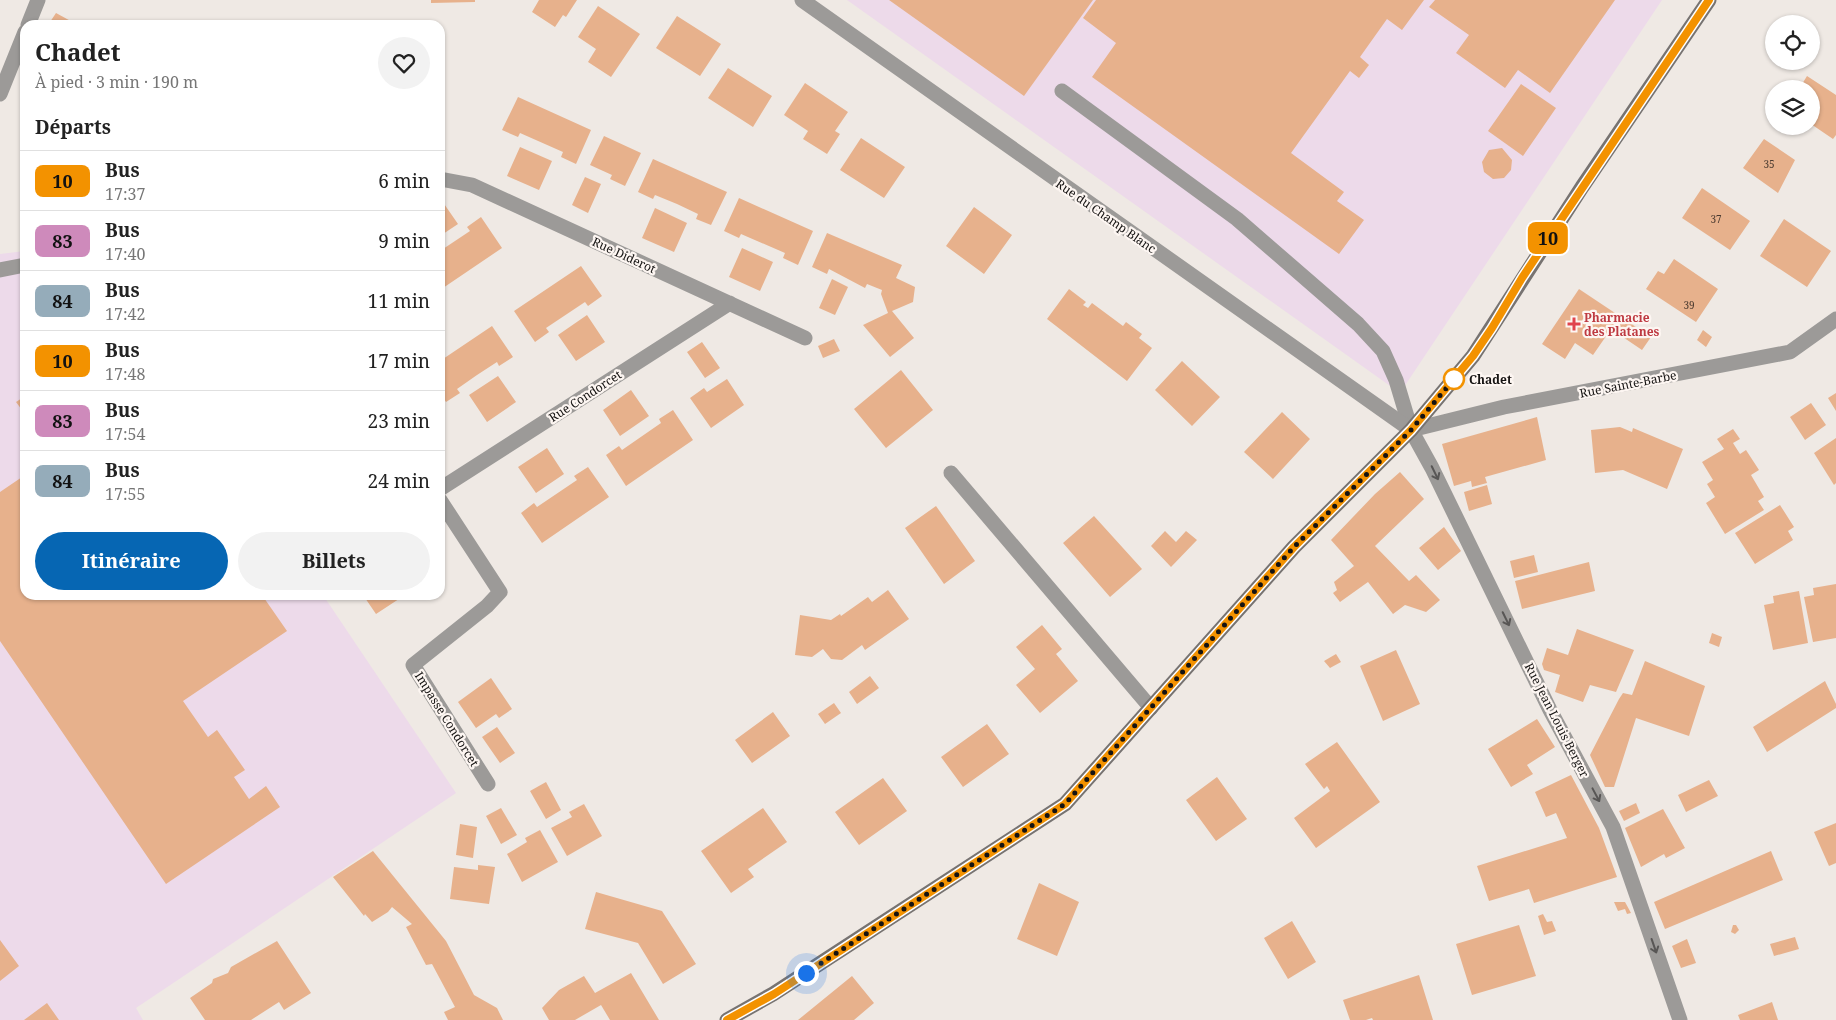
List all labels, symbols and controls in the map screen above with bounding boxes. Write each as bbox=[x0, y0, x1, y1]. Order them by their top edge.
map controls bbox=[1765, 15, 1820, 135]
button: locate bbox=[1765, 15, 1820, 70]
text: Chadet bbox=[35, 35, 121, 68]
button: heart bbox=[378, 37, 430, 89]
text: À pied · 3 min · 190 m bbox=[35, 71, 198, 93]
button: layers bbox=[1765, 80, 1820, 135]
text: Départs bbox=[35, 114, 111, 140]
text: Bus bbox=[105, 157, 140, 183]
house number: 35 bbox=[1763, 157, 1775, 171]
text: 6 min bbox=[378, 168, 430, 194]
text: 10 bbox=[52, 169, 73, 193]
street label: Rue du Champ Blanc bbox=[1053, 175, 1160, 257]
text: 17:37 bbox=[105, 183, 145, 205]
house number: 37 bbox=[1710, 212, 1722, 226]
text: Bus bbox=[105, 217, 140, 243]
line badge: 10 bbox=[1526, 222, 1570, 254]
text: 10 bbox=[1538, 226, 1558, 250]
text: 9 min bbox=[378, 228, 430, 254]
text: 83 bbox=[52, 229, 73, 253]
street label: Rue Diderot bbox=[590, 233, 658, 277]
text: 17:40 bbox=[105, 243, 145, 265]
text: Bus bbox=[105, 277, 140, 303]
text: 11 min bbox=[368, 288, 430, 314]
text: 84 bbox=[52, 289, 73, 313]
house number: 39 bbox=[1683, 298, 1695, 312]
text: 17:42 bbox=[105, 303, 145, 325]
place label: Pharmacie des Platanes bbox=[1584, 309, 1660, 340]
marker: Pharmacie des Platanes bbox=[1568, 318, 1580, 330]
text: Bus bbox=[105, 337, 140, 363]
text: 17 min bbox=[368, 348, 430, 374]
text: 10 bbox=[52, 349, 73, 373]
text: 17:48 bbox=[105, 363, 145, 385]
street label: Rue Condorcet bbox=[545, 366, 625, 426]
street label: Rue Sainte-Barbe bbox=[1578, 366, 1678, 402]
marker: Chadet bbox=[1443, 368, 1465, 390]
place label: Chadet bbox=[1469, 371, 1512, 388]
text: Bus bbox=[105, 397, 140, 423]
text: 23 min bbox=[368, 408, 430, 434]
text: 83 bbox=[52, 409, 73, 433]
text: 17:54 bbox=[105, 423, 145, 445]
text: Bus bbox=[105, 457, 140, 483]
one-way arrow bbox=[1430, 465, 1440, 480]
text: 24 min bbox=[368, 468, 430, 494]
text: 84 bbox=[52, 469, 73, 493]
text: 17:55 bbox=[105, 483, 145, 505]
button: Itinéraire bbox=[35, 532, 228, 590]
button: Billets bbox=[238, 532, 430, 590]
one-way arrow bbox=[1501, 611, 1511, 626]
street label: Rue Jean Louis Berger bbox=[1521, 660, 1593, 780]
street label: Impasse Condorcet bbox=[411, 668, 483, 770]
one-way arrow bbox=[1591, 787, 1601, 802]
one-way arrow bbox=[1650, 938, 1659, 953]
your location bbox=[794, 961, 819, 986]

